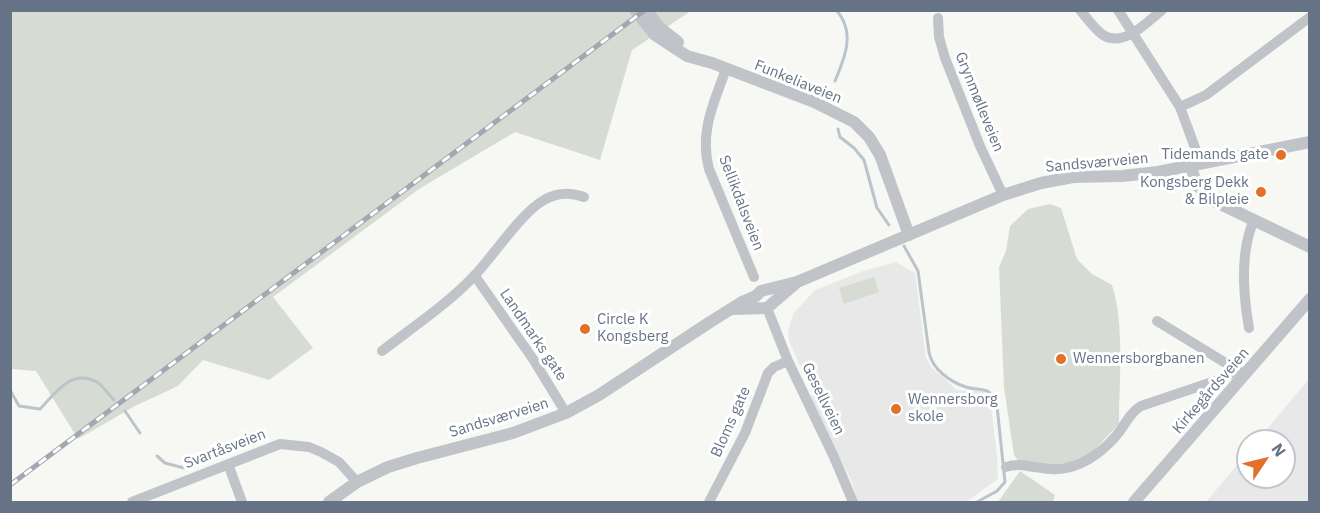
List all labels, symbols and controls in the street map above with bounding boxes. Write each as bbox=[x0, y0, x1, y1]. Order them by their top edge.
street label: Grynmølleveien bbox=[951, 50, 1007, 154]
street label: Funkeliaveien bbox=[752, 56, 844, 108]
place label: Tidemands gate bbox=[1161, 146, 1269, 164]
marker: Tidemands gate bbox=[1274, 148, 1288, 162]
street label: Sandsværveien bbox=[1045, 150, 1149, 176]
street label: Sellikdalsveien bbox=[715, 153, 767, 253]
place label: Kongsberg Dekk & Bilpleie bbox=[1140, 174, 1249, 209]
marker: Kongsberg Dekk & Bilpleie bbox=[1254, 185, 1268, 199]
street label: Landmarks gate bbox=[496, 286, 570, 384]
place label: Circle K Kongsberg bbox=[597, 311, 668, 346]
marker: Circle K Kongsberg bbox=[578, 322, 592, 336]
street label: Kirkegårdsveien bbox=[1169, 344, 1253, 438]
place label: Wennersborgbanen bbox=[1073, 350, 1205, 368]
marker: Wennersborgbanen bbox=[1054, 352, 1068, 366]
street label: Gesellveien bbox=[798, 360, 848, 438]
street label: Bloms gate bbox=[707, 384, 755, 460]
place label: Wennersborg skole bbox=[908, 391, 998, 426]
street label: Sandsværveien bbox=[447, 394, 551, 442]
marker: Wennersborg skole bbox=[889, 402, 903, 416]
street label: Svartåsveien bbox=[182, 425, 268, 473]
north arrow bbox=[1236, 429, 1296, 489]
text: N bbox=[1268, 439, 1291, 460]

